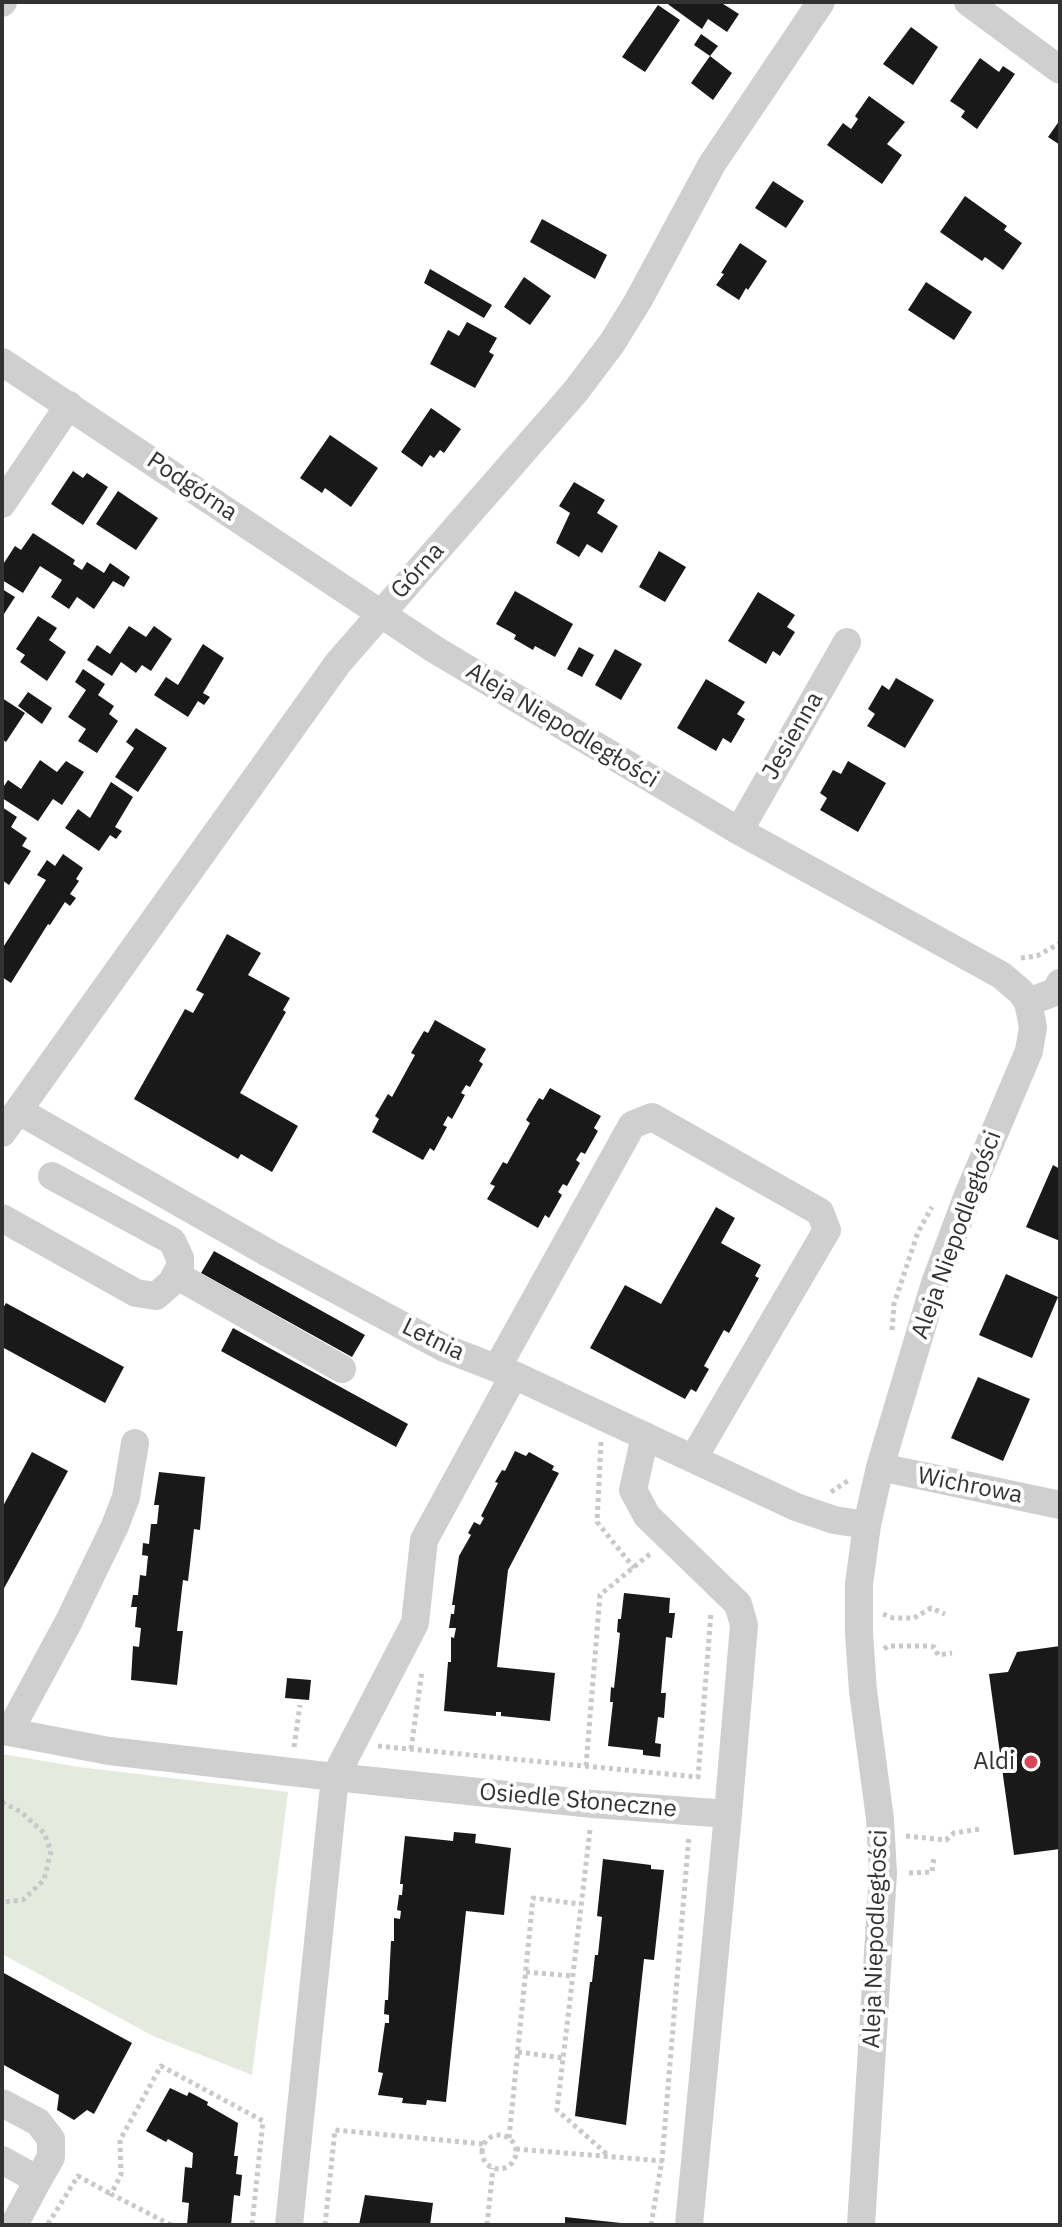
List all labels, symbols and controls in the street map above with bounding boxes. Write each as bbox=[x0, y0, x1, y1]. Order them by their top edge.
street label: Podgórna bbox=[141, 446, 243, 528]
street label: Górna bbox=[385, 537, 451, 605]
street label: Aleja Niepodległości bbox=[461, 657, 663, 795]
street label: Jesienna bbox=[756, 687, 830, 785]
street label: Aleja Niepodległości bbox=[906, 1127, 1008, 1343]
street label: Letnia bbox=[397, 1313, 469, 1367]
street label: Wichrowa bbox=[915, 1462, 1025, 1510]
place label: Aldi bbox=[973, 1748, 1015, 1776]
marker: Aldi bbox=[1022, 1753, 1040, 1771]
street label: Osiedle Słoneczne bbox=[478, 1778, 678, 1824]
street label: Aleja Niepodległości bbox=[858, 1829, 894, 2049]

